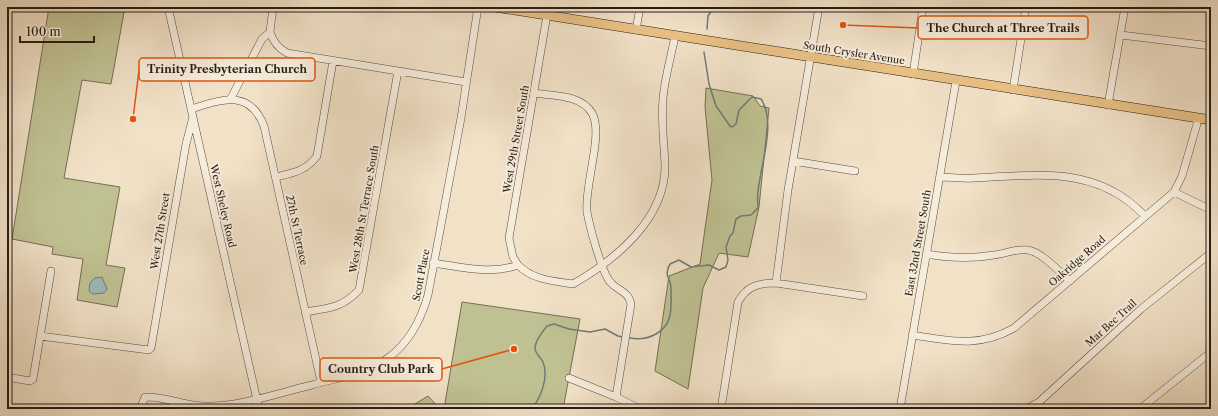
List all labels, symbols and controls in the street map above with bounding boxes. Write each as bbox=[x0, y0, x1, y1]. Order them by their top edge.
callout: The Church at Three Trails bbox=[918, 16, 1088, 39]
scale bar bbox=[20, 18, 94, 44]
text: The Church at Three Trails bbox=[926, 21, 1080, 35]
text: 100 m bbox=[26, 24, 61, 39]
street label: South Crysler Avenue bbox=[802, 39, 906, 68]
callout: Trinity Presbyterian Church bbox=[139, 58, 315, 81]
text: Trinity Presbyterian Church bbox=[147, 62, 307, 76]
street label: West 29th Street South bbox=[500, 83, 532, 195]
street label: West 28th St Terrace South bbox=[346, 143, 382, 275]
street label: West Sheley Road bbox=[207, 162, 239, 249]
street label: East 32nd Street South bbox=[902, 188, 934, 297]
street label: West 27th Street bbox=[147, 191, 173, 271]
street label: 27th St Terrace bbox=[283, 194, 311, 267]
street label: Oakridge Road bbox=[1046, 233, 1108, 289]
street label: Scott Place bbox=[410, 247, 432, 302]
street label: Mar Bec Trail bbox=[1083, 297, 1139, 349]
callout: Country Club Park bbox=[320, 358, 442, 381]
text: Country Club Park bbox=[328, 362, 435, 376]

